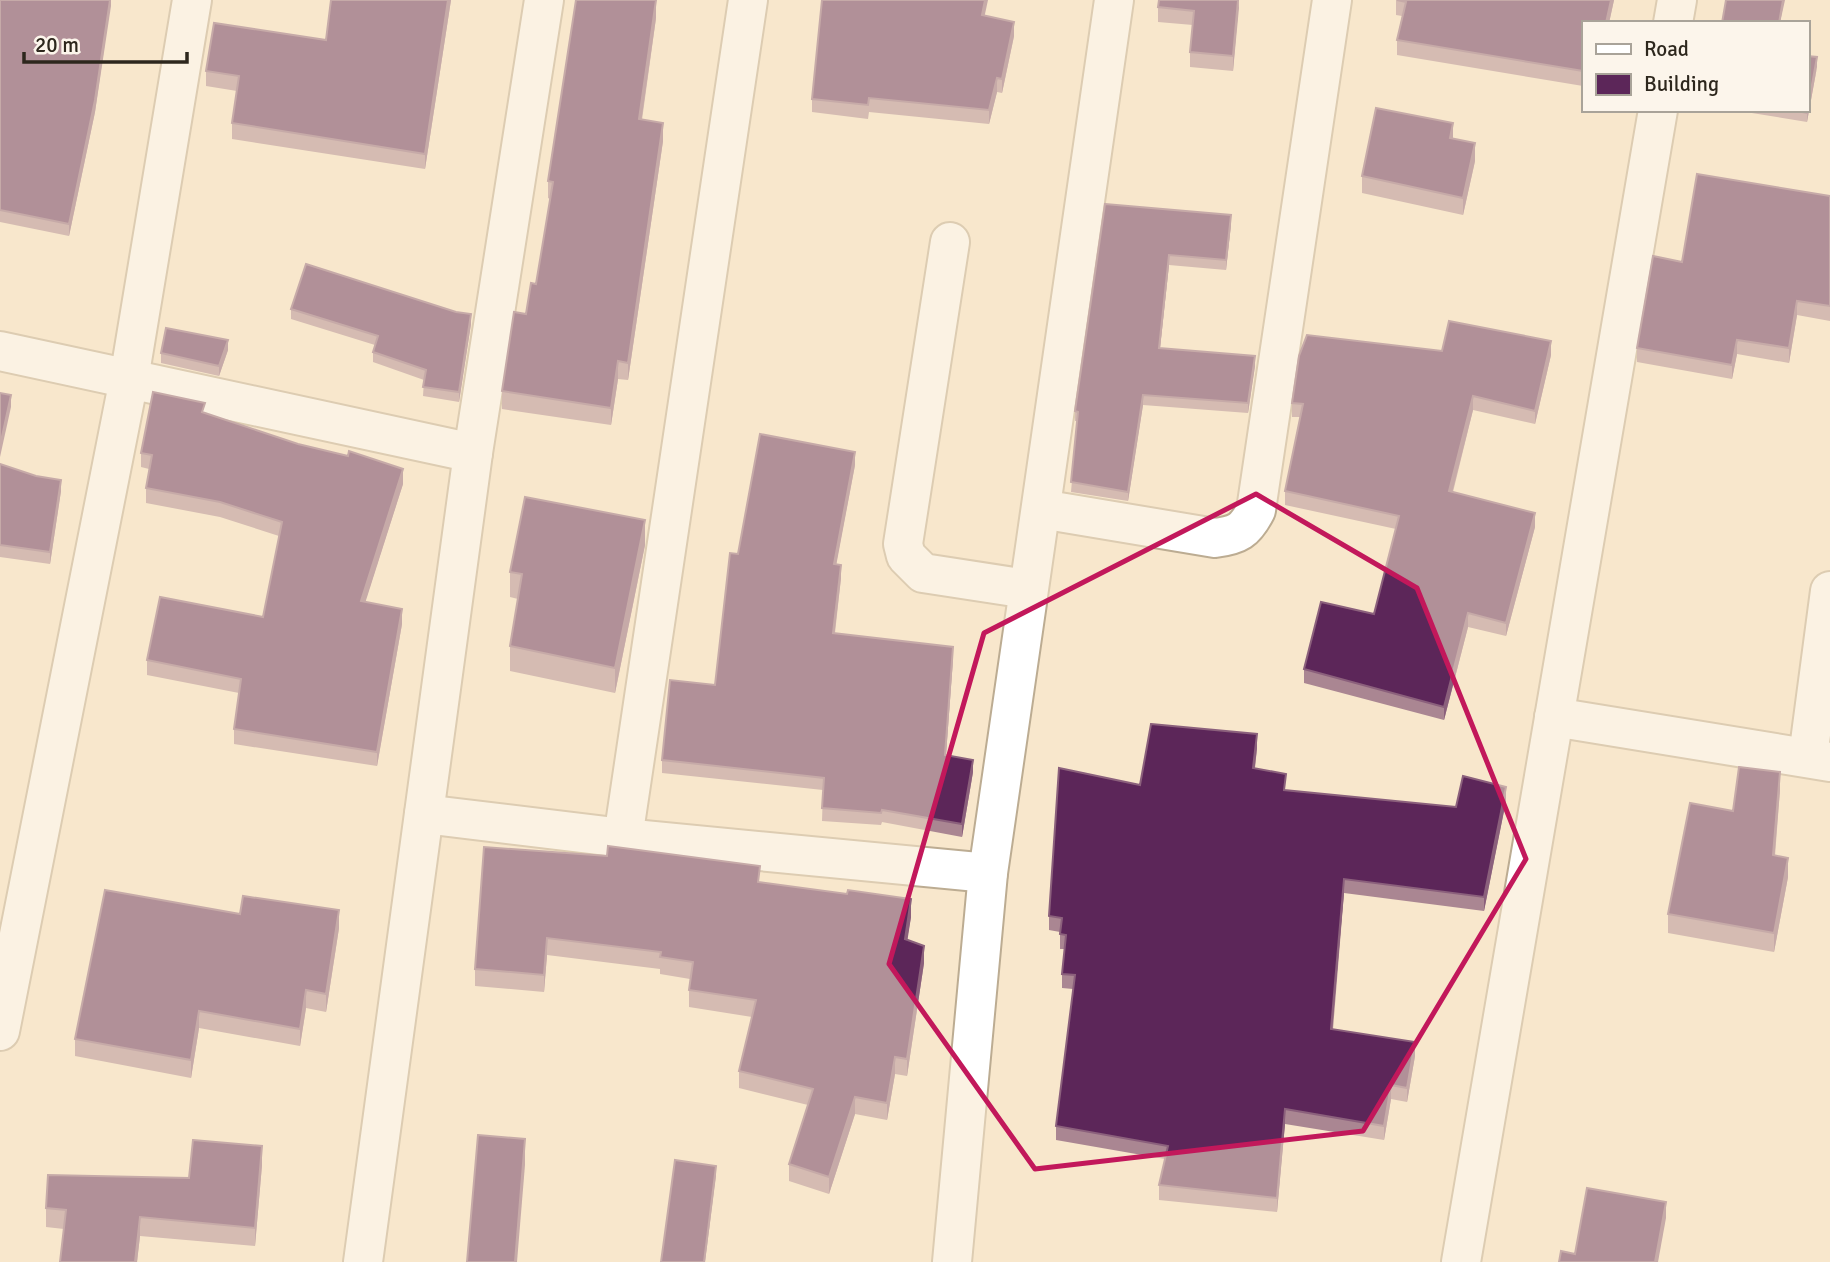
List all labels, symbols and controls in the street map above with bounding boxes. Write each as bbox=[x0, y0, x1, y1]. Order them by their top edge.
scale bar bbox=[24, 21, 187, 65]
legend bbox=[1582, 21, 1809, 112]
text: 20 m bbox=[35, 32, 79, 58]
text: Road bbox=[1644, 36, 1689, 62]
text: Building bbox=[1644, 71, 1719, 97]

